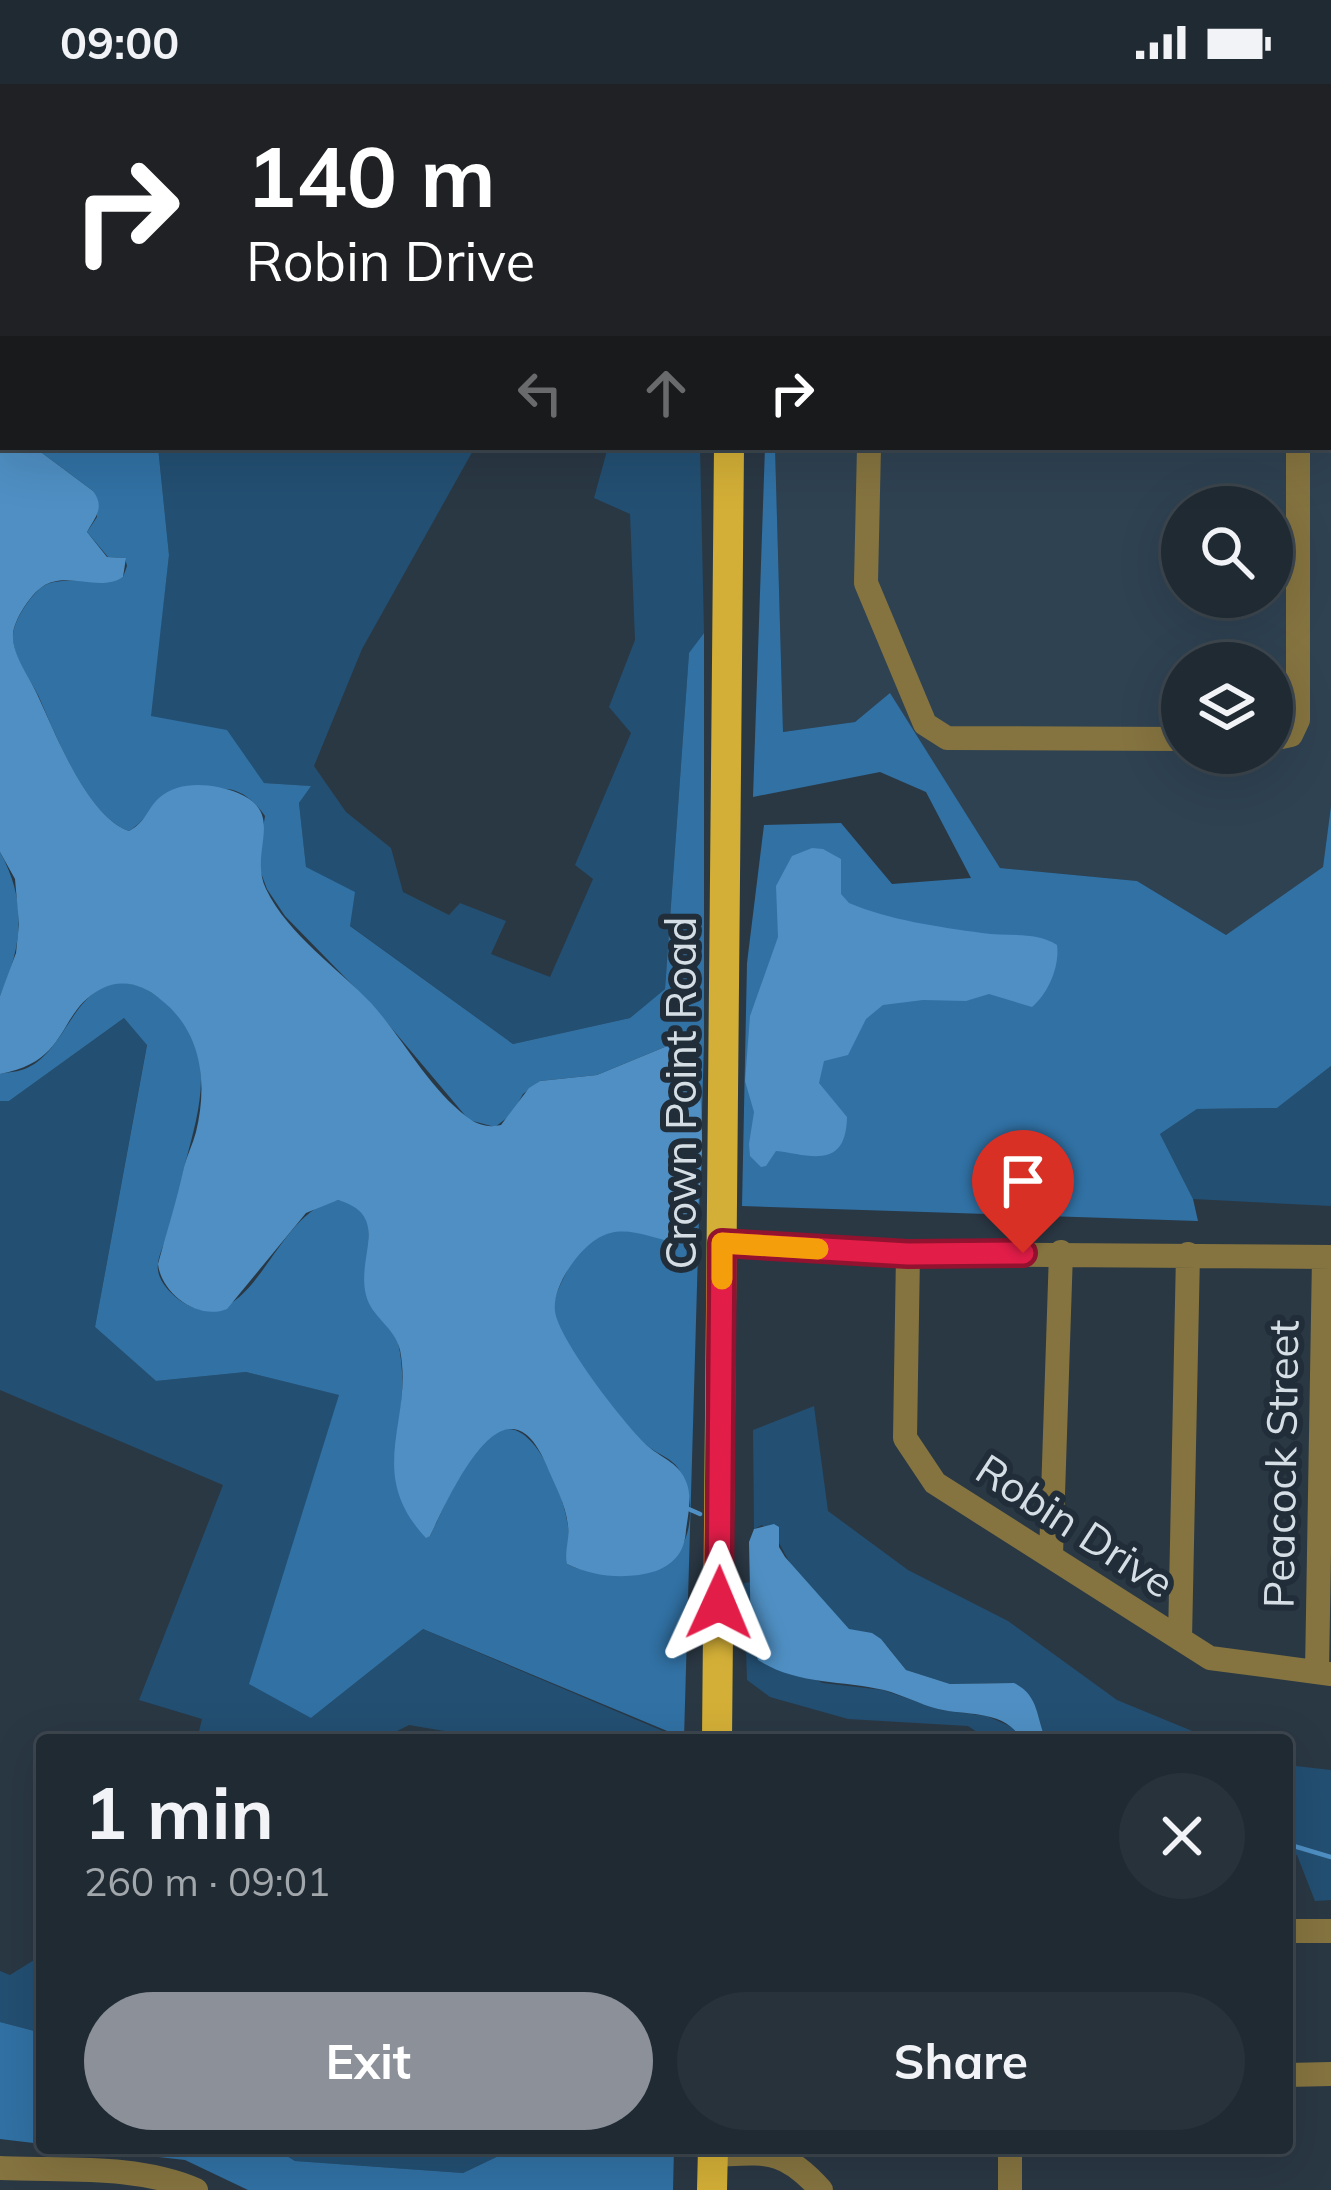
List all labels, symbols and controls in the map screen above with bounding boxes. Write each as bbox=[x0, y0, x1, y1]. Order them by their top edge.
text: 09:00 bbox=[60, 14, 179, 70]
text: 140 m bbox=[246, 123, 496, 228]
icon: right bbox=[48, 132, 204, 288]
text: Robin Drive bbox=[246, 227, 535, 295]
icon: left bbox=[507, 360, 573, 426]
icon: ahead bbox=[633, 360, 699, 426]
icon: right bbox=[759, 360, 825, 426]
map controls bbox=[1161, 486, 1293, 774]
button: search bbox=[1161, 486, 1293, 618]
button: layers bbox=[1161, 642, 1293, 774]
street label: Crown Point Road bbox=[654, 916, 707, 1270]
pin bbox=[972, 1130, 1074, 1253]
icon: arrive bbox=[990, 1148, 1056, 1214]
street label: Peacock Street bbox=[1251, 1319, 1310, 1609]
street label: Robin Drive bbox=[967, 1442, 1184, 1609]
position arrow bbox=[656, 1540, 782, 1666]
text: 1 min bbox=[84, 1767, 274, 1857]
button: close bbox=[1119, 1773, 1245, 1899]
text: 260 m · 09:01 bbox=[84, 1857, 330, 1906]
button: Exit bbox=[84, 1992, 653, 2130]
button: Share bbox=[677, 1992, 1245, 2130]

